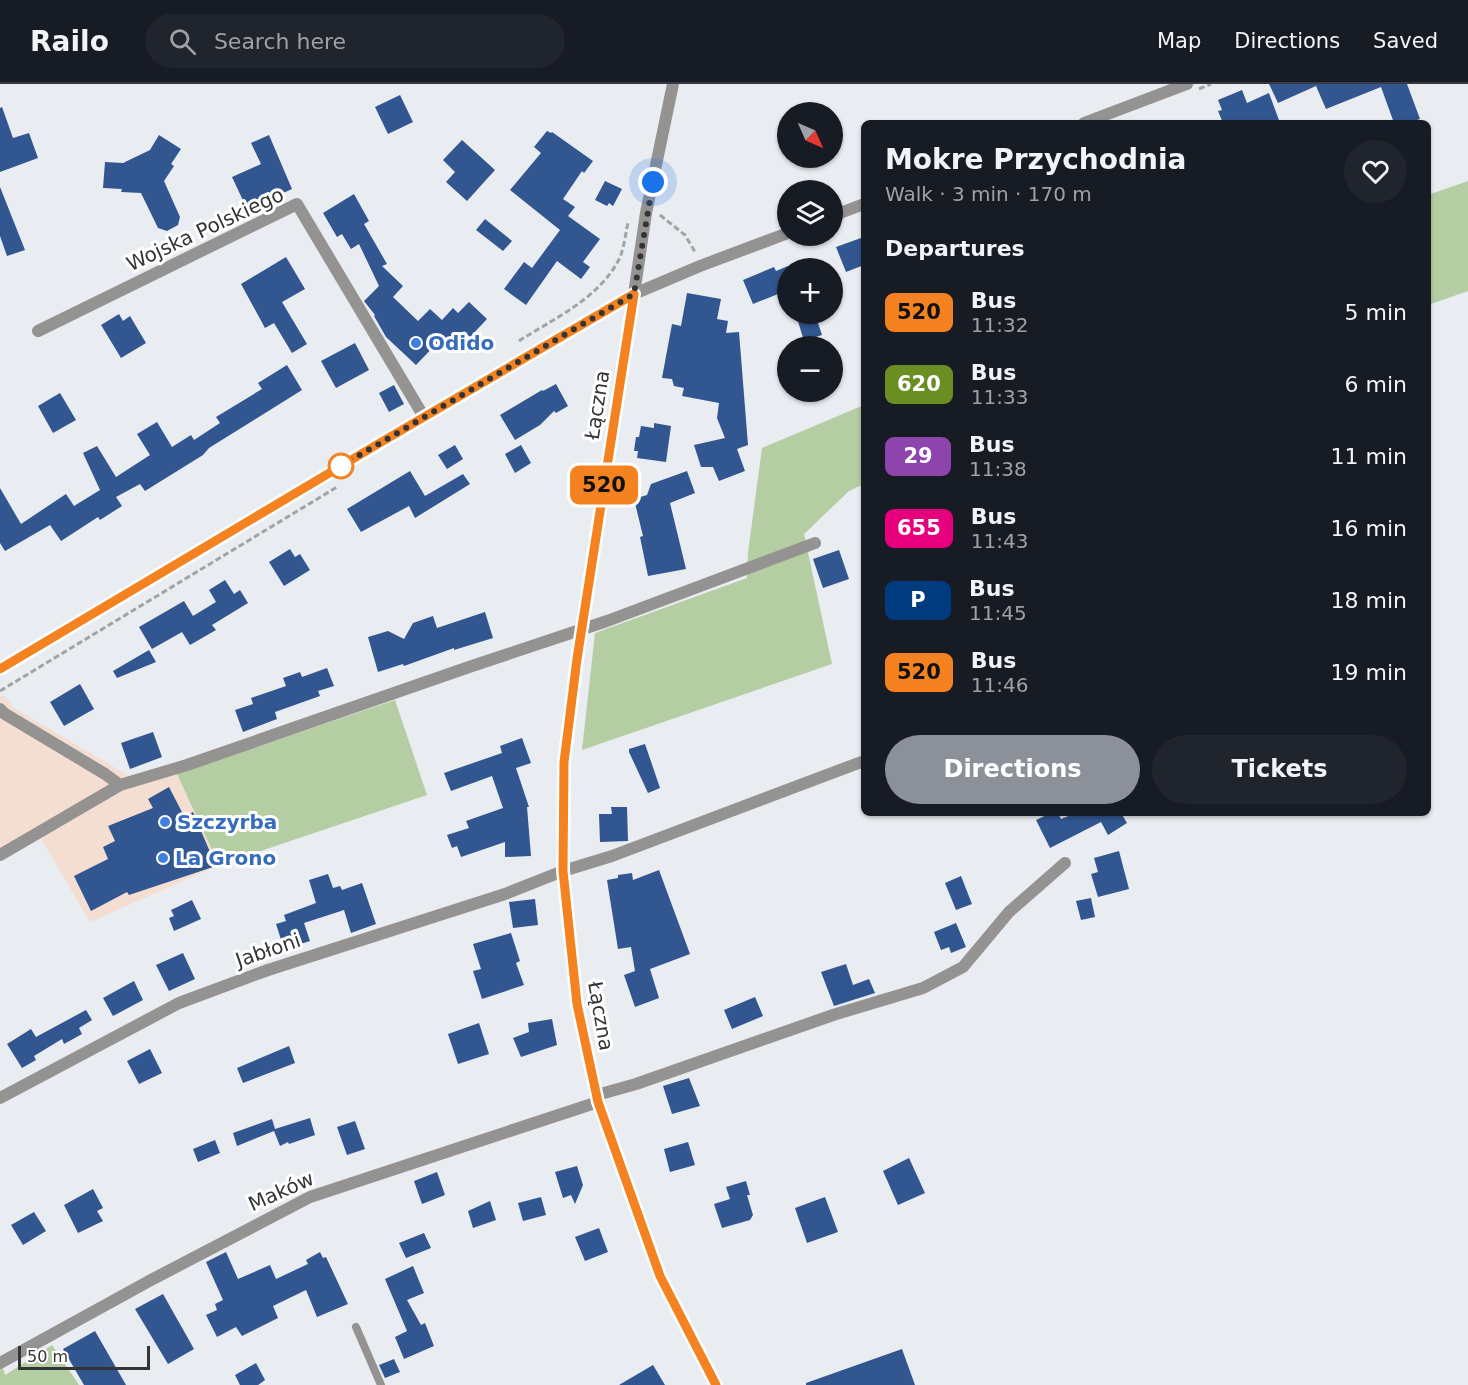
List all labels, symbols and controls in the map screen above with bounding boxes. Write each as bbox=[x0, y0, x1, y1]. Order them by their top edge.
search box bbox=[145, 14, 565, 68]
text: Railo bbox=[30, 25, 109, 58]
icon: search bbox=[166, 25, 199, 58]
text: Search here bbox=[214, 29, 346, 54]
text: Map bbox=[1157, 29, 1201, 53]
text: Directions bbox=[1234, 29, 1340, 53]
text: Saved bbox=[1373, 29, 1438, 53]
north arrow bbox=[777, 102, 843, 168]
map controls bbox=[777, 102, 843, 402]
button: heart bbox=[1344, 140, 1407, 203]
text: Mokre Przychodnia bbox=[885, 143, 1186, 176]
your location bbox=[638, 167, 668, 197]
button: layers bbox=[777, 180, 843, 246]
street label: Wojska Polskiego bbox=[123, 182, 287, 276]
text: Walk · 3 min · 170 m bbox=[885, 182, 1092, 206]
text: Departures bbox=[885, 236, 1025, 261]
button: + bbox=[777, 258, 843, 324]
text: Bus bbox=[971, 288, 1016, 313]
text: 520 bbox=[897, 300, 941, 324]
text: 5 min bbox=[1345, 300, 1407, 325]
text: 11:32 bbox=[971, 313, 1028, 337]
place label: Odido bbox=[428, 331, 494, 355]
marker: Odido bbox=[409, 336, 423, 350]
button: − bbox=[777, 336, 843, 402]
text: Bus bbox=[971, 360, 1016, 385]
street label: Łączna bbox=[580, 369, 614, 442]
text: 620 bbox=[897, 372, 941, 396]
text: 6 min bbox=[1345, 372, 1407, 397]
text: 11:33 bbox=[971, 385, 1028, 409]
text: Bus bbox=[969, 432, 1015, 457]
text: 29 bbox=[903, 444, 933, 468]
text: 11 min bbox=[1331, 444, 1407, 469]
unlabelled marker bbox=[328, 453, 354, 479]
text: 11:38 bbox=[969, 457, 1027, 481]
line badge: 520 bbox=[570, 466, 638, 504]
text: 520 bbox=[582, 473, 626, 497]
text: Bus bbox=[971, 504, 1016, 529]
text: 655 bbox=[897, 516, 941, 540]
text: 16 min bbox=[1331, 516, 1407, 541]
text: 11:43 bbox=[971, 529, 1028, 553]
text: Bus bbox=[969, 576, 1015, 601]
text: P bbox=[910, 588, 926, 612]
text: 18 min bbox=[1331, 588, 1407, 613]
text: 11:45 bbox=[969, 601, 1027, 625]
text: Bus bbox=[971, 648, 1016, 673]
text: 520 bbox=[897, 660, 941, 684]
text: 19 min bbox=[1331, 660, 1407, 685]
text: 11:46 bbox=[971, 673, 1028, 697]
button: Directions bbox=[885, 735, 1140, 804]
button: Tickets bbox=[1152, 735, 1407, 804]
place label: Szczyrba bbox=[177, 810, 277, 834]
marker: Szczyrba bbox=[158, 815, 172, 829]
place label: La Grono bbox=[175, 846, 276, 870]
marker: La Grono bbox=[156, 851, 170, 865]
street label: Jabłoni bbox=[231, 928, 304, 973]
street label: Łączna bbox=[583, 979, 619, 1053]
street label: Maków bbox=[245, 1166, 317, 1216]
scale bar bbox=[18, 1343, 150, 1370]
text: 50 m bbox=[27, 1347, 68, 1366]

